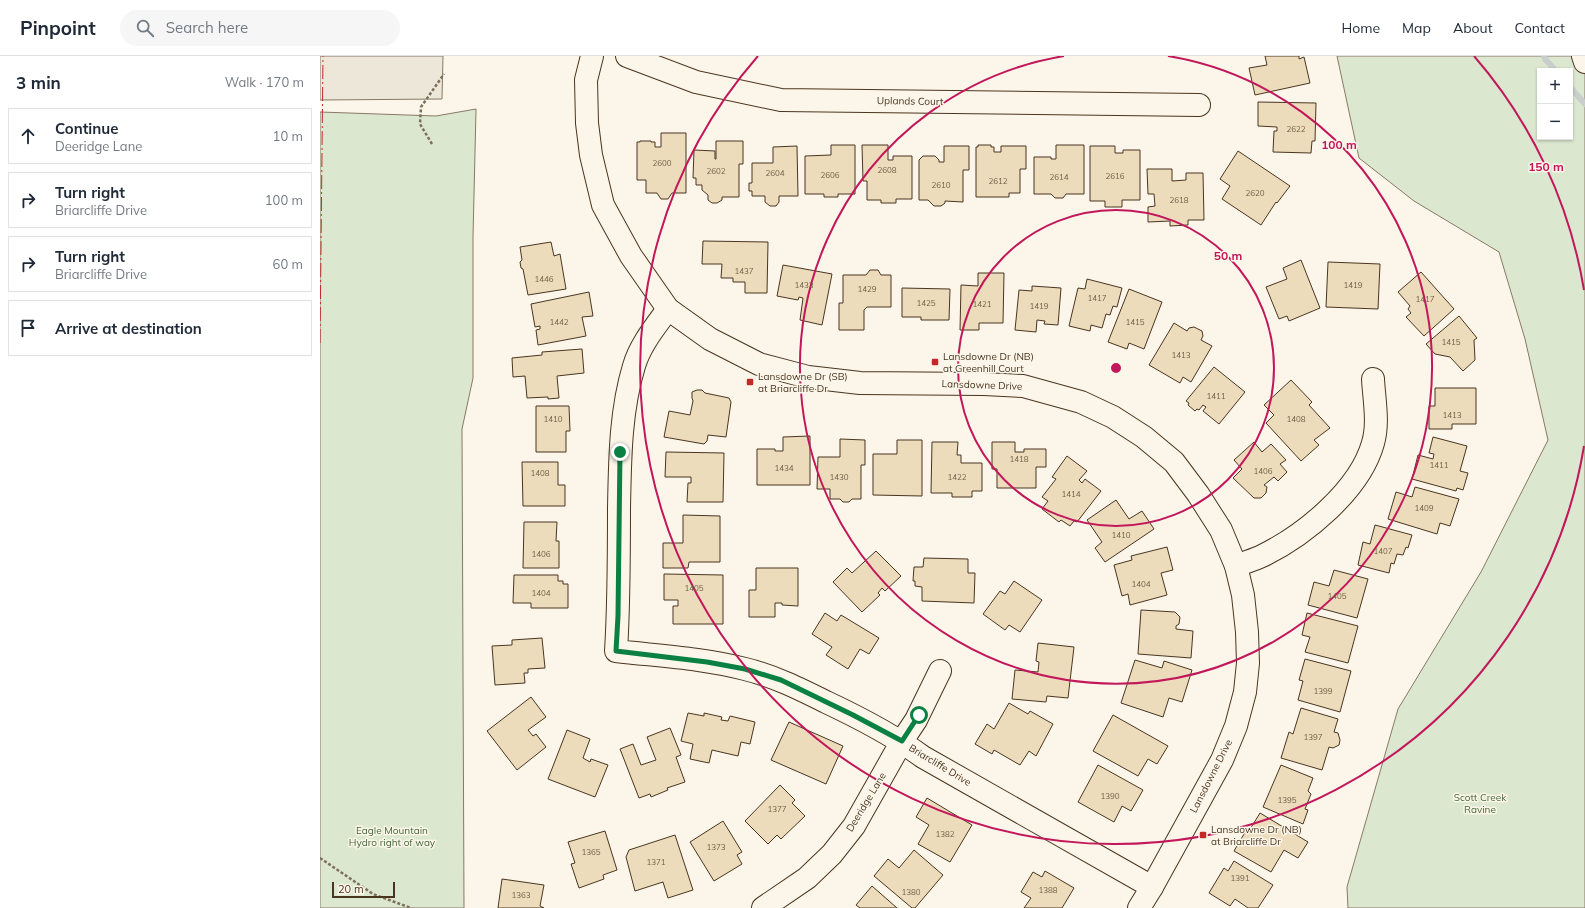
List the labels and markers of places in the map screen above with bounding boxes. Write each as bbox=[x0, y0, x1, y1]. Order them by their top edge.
place label: Lansdowne Dr (NB) at Greenhill Court bbox=[943, 350, 1034, 375]
marker: Lansdowne Dr (NB) at Greenhill Court bbox=[930, 357, 940, 367]
centre of rings bbox=[1109, 361, 1123, 375]
place label: Lansdowne Dr (SB) at Briarcliffe Dr bbox=[758, 370, 848, 395]
marker: Lansdowne Dr (SB) at Briarcliffe Dr bbox=[745, 377, 755, 387]
place label: Lansdowne Dr (NB) at Briarcliffe Dr bbox=[1211, 823, 1302, 848]
marker: Lansdowne Dr (NB) at Briarcliffe Dr bbox=[1198, 830, 1208, 840]

